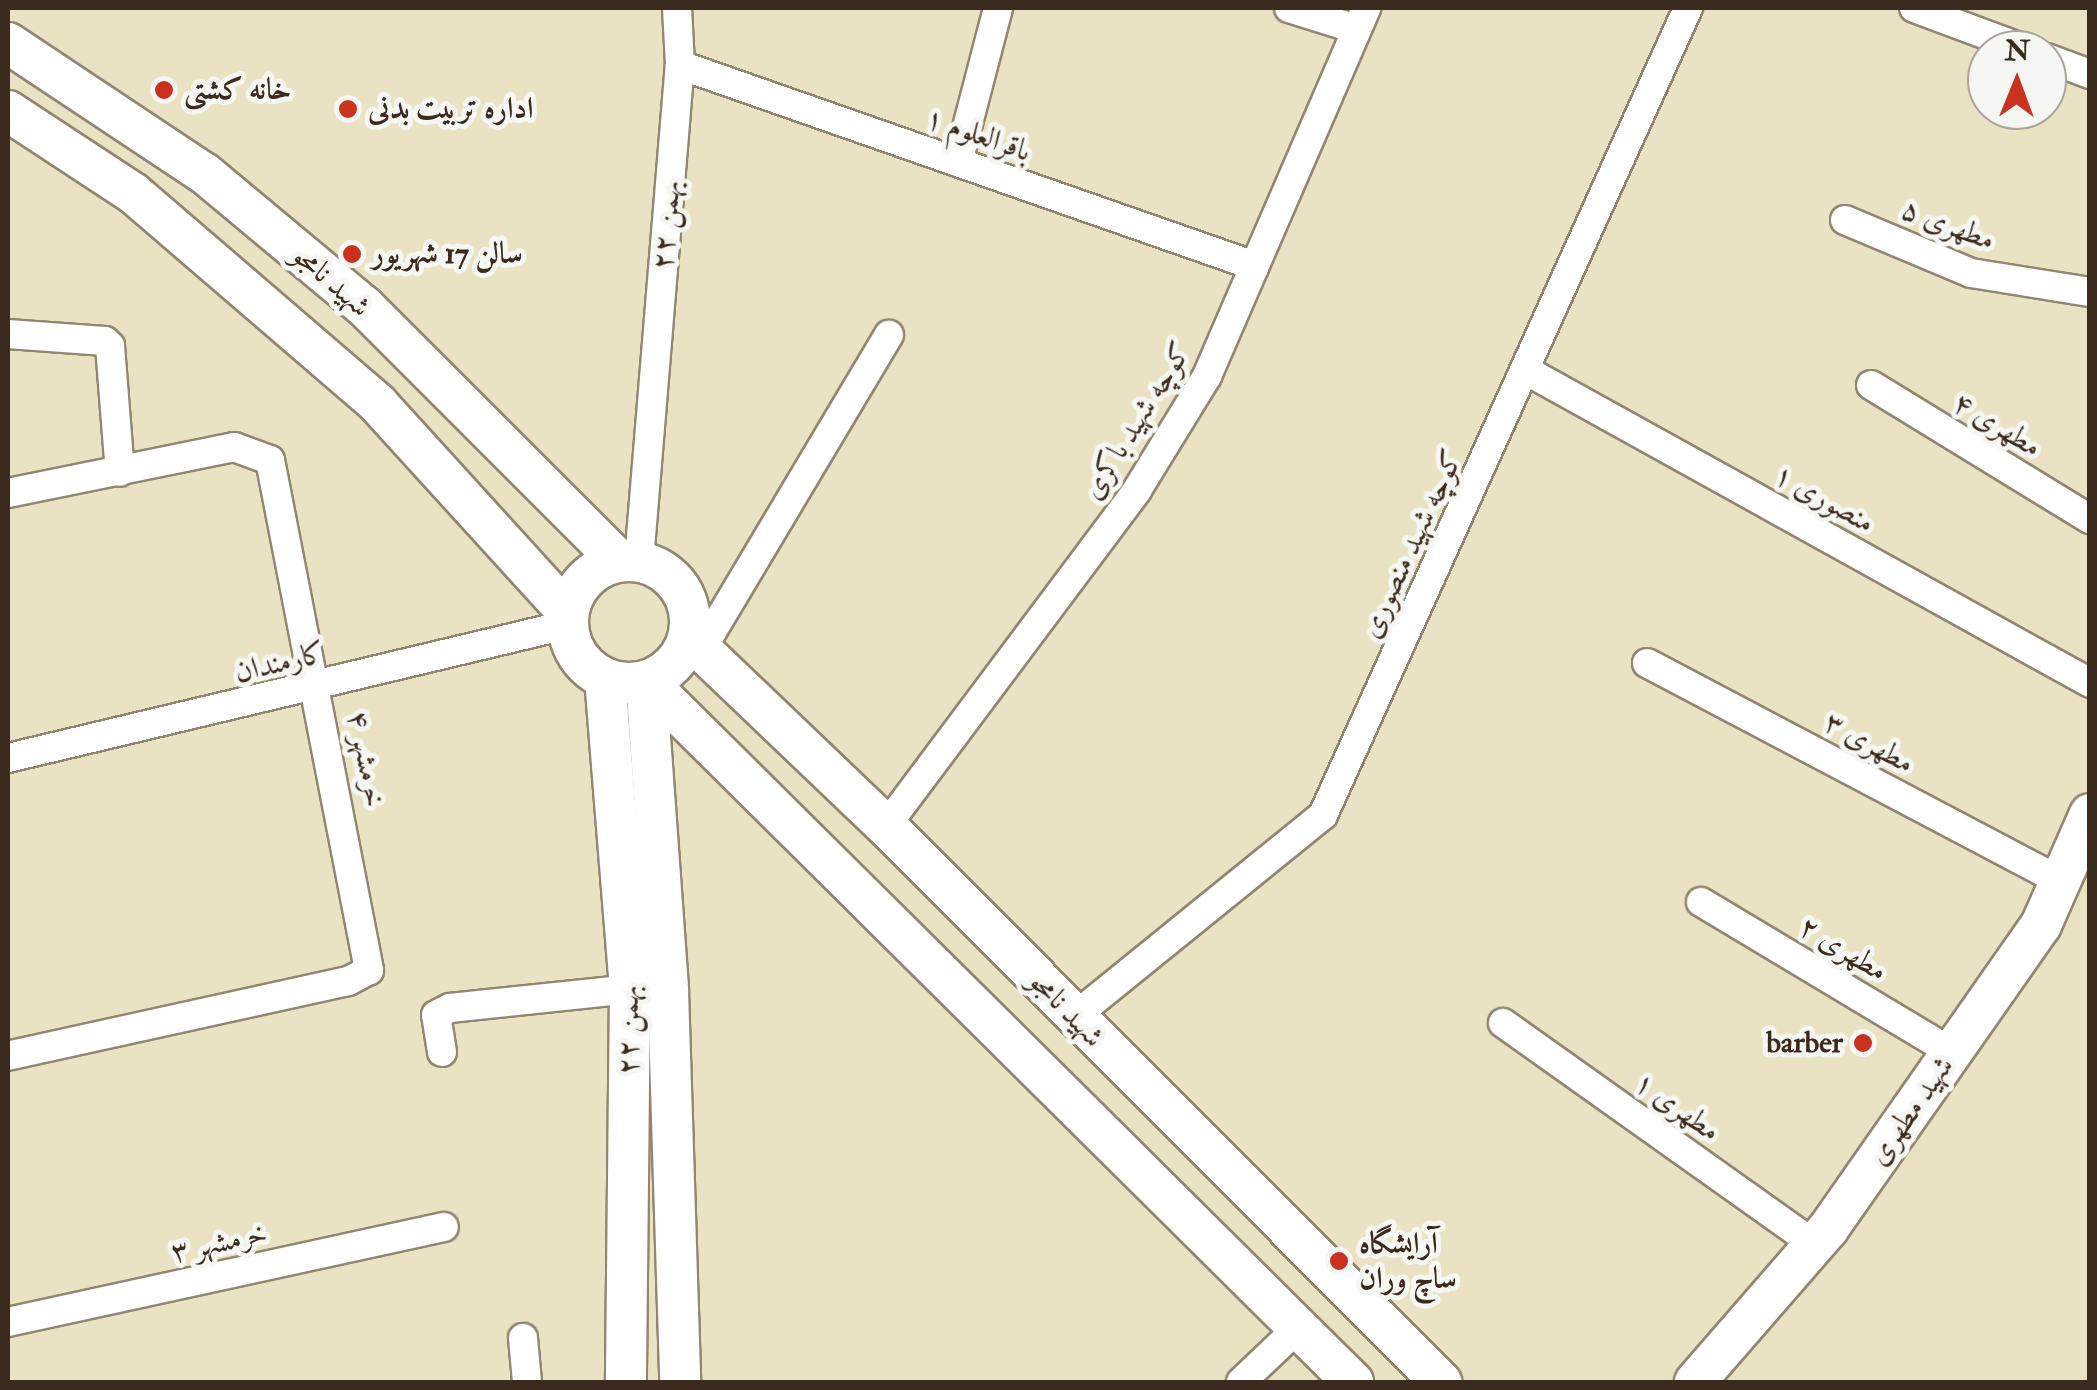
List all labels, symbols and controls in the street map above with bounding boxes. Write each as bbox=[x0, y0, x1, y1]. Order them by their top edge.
north arrow bbox=[1967, 30, 2067, 130]
text: N bbox=[2005, 34, 2030, 69]
place label: خانه کشتی bbox=[184, 72, 291, 108]
marker: خانه کشتی bbox=[153, 79, 175, 101]
place label: اداره تربیت بدنی bbox=[368, 91, 534, 127]
marker: اداره تربیت بدنی bbox=[337, 98, 359, 120]
street label: باقرالعلوم ۱ bbox=[921, 100, 1035, 170]
street label: ۲۲ بهمن bbox=[645, 179, 689, 271]
street label: مطهری ۵ bbox=[1896, 192, 2000, 258]
place label: سالن 17 شهریور bbox=[372, 236, 523, 272]
street label: شهید نامجو bbox=[284, 237, 378, 325]
marker: سالن 17 شهریور bbox=[341, 243, 363, 265]
street label: کوچه شهید باکری bbox=[1074, 336, 1200, 506]
street label: مطهری ۴ bbox=[1946, 385, 2048, 465]
street label: کوچه شهید منصوری bbox=[1353, 444, 1471, 644]
street label: منصوری ۱ bbox=[1767, 457, 1881, 541]
street label: کارمندان bbox=[231, 635, 329, 691]
street label: مطهری ۳ bbox=[1818, 704, 1920, 782]
street label: خرمشهر ۴ bbox=[339, 708, 393, 810]
street label: مطهری ۲ bbox=[1792, 909, 1894, 989]
street label: شهید نامجو bbox=[1021, 963, 1111, 1055]
street label: ۲۲ بهمن bbox=[611, 985, 647, 1075]
place label: barber bbox=[1766, 1025, 1843, 1061]
marker: barber bbox=[1852, 1032, 1874, 1054]
street label: شهید مطهری bbox=[1860, 1049, 1962, 1173]
street label: مطهری ۱ bbox=[1627, 1064, 1727, 1150]
street label: خرمشهر ۳ bbox=[168, 1215, 270, 1271]
place label: آرایشگاه ساچ وران bbox=[1359, 1226, 1457, 1296]
marker: آرایشگاه ساچ وران bbox=[1328, 1250, 1350, 1272]

